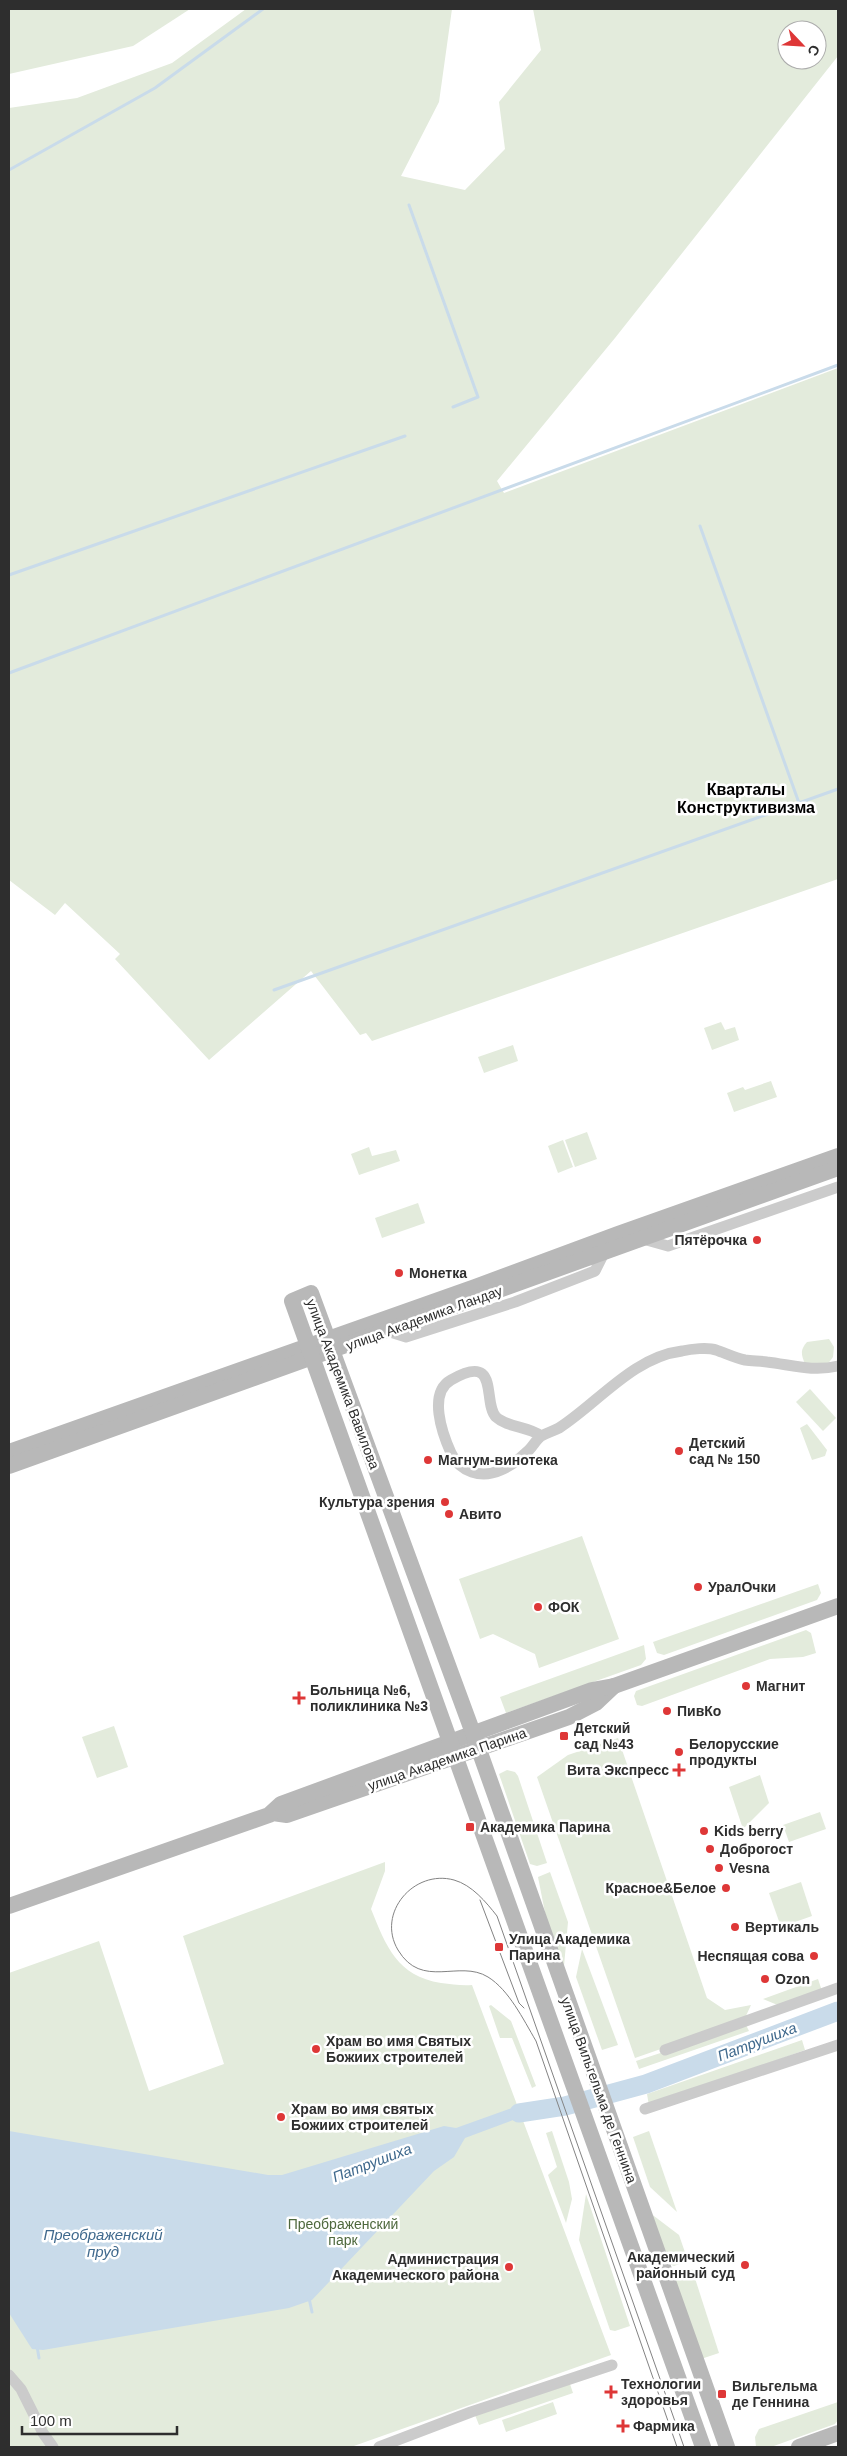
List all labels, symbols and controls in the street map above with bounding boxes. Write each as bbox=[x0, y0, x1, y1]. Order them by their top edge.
north arrow bbox=[777, 20, 827, 70]
text: С bbox=[804, 43, 823, 58]
district label: Кварталы Конструктивизма bbox=[677, 781, 815, 816]
place label: Пятёрочка bbox=[674, 1232, 747, 1248]
marker: Пятёрочка bbox=[751, 1234, 763, 1246]
place label: Монетка bbox=[409, 1265, 467, 1281]
marker: Монетка bbox=[393, 1267, 405, 1279]
street label: улица Академика Ландау bbox=[344, 1282, 504, 1354]
street label: улица Академика Вавилова bbox=[303, 1297, 383, 1472]
place label: Детский сад № 150 bbox=[689, 1435, 761, 1467]
marker: Детский сад № 150 bbox=[673, 1445, 685, 1457]
place label: Магнум-винотека bbox=[438, 1452, 558, 1468]
marker: Магнум-винотека bbox=[422, 1454, 434, 1466]
place label: Культура зрения bbox=[319, 1494, 435, 1510]
marker: Культура зрения bbox=[439, 1496, 451, 1508]
place label: Авито bbox=[459, 1506, 502, 1522]
marker: Авито bbox=[443, 1508, 455, 1520]
place label: УралОчки bbox=[708, 1579, 776, 1595]
marker: УралОчки bbox=[692, 1581, 704, 1593]
place label: ФОК bbox=[548, 1599, 580, 1615]
marker: ФОК bbox=[532, 1601, 544, 1613]
place label: Магнит bbox=[756, 1678, 806, 1694]
marker: Магнит bbox=[740, 1680, 752, 1692]
place label: Больница №6, поликлиника №3 bbox=[310, 1682, 428, 1714]
marker: Больница №6, поликлиника №3 bbox=[292, 1691, 306, 1705]
place label: ПивКо bbox=[677, 1703, 721, 1719]
marker: ПивКо bbox=[661, 1705, 673, 1717]
place label: Детский сад №43 bbox=[574, 1720, 634, 1752]
street label: улица Академика Парина bbox=[366, 1724, 528, 1794]
marker: Детский сад №43 bbox=[558, 1730, 570, 1742]
place label: Белорусские продукты bbox=[689, 1736, 779, 1768]
marker: Белорусские продукты bbox=[673, 1746, 685, 1758]
place label: Вита Экспресс bbox=[567, 1762, 669, 1778]
marker: Вита Экспресс bbox=[673, 1764, 685, 1776]
place label: Академика Парина bbox=[480, 1819, 611, 1835]
marker: Академика Парина bbox=[464, 1821, 476, 1833]
place label: Kids berry bbox=[714, 1823, 783, 1839]
marker: Kids berry bbox=[698, 1825, 710, 1837]
place label: Доброгост bbox=[720, 1841, 793, 1857]
marker: Доброгост bbox=[704, 1843, 716, 1855]
place label: Vesna bbox=[729, 1860, 770, 1876]
marker: Vesna bbox=[713, 1862, 725, 1874]
place label: Красное&Белое bbox=[606, 1880, 716, 1896]
marker: Красное&Белое bbox=[720, 1882, 732, 1894]
place label: Вертикаль bbox=[745, 1919, 819, 1935]
marker: Вертикаль bbox=[729, 1921, 741, 1933]
place label: Улица Академика Парина bbox=[509, 1931, 630, 1963]
marker: Улица Академика Парина bbox=[493, 1941, 505, 1953]
place label: Неспящая сова bbox=[698, 1948, 804, 1964]
marker: Неспящая сова bbox=[808, 1950, 820, 1962]
place label: Ozon bbox=[775, 1971, 810, 1987]
marker: Ozon bbox=[759, 1973, 771, 1985]
street label: улица Вильгельма де Геннина bbox=[558, 1995, 640, 2185]
water label: Патрушиха bbox=[715, 2019, 799, 2064]
place label: Храм во имя Святых Божиих строителей bbox=[326, 2033, 471, 2065]
marker: Храм во имя Святых Божиих строителей bbox=[310, 2043, 322, 2055]
place label: Храм во имя святых Божиих строителей bbox=[291, 2101, 434, 2133]
marker: Храм во имя святых Божиих строителей bbox=[275, 2111, 287, 2123]
water label: Патрушиха bbox=[330, 2140, 414, 2185]
park label: Преображенский парк bbox=[288, 2216, 398, 2248]
water label: Преображенский пруд bbox=[43, 2226, 163, 2260]
place label: Академический районный суд bbox=[627, 2249, 735, 2281]
place label: Администрация Академического района bbox=[332, 2251, 499, 2283]
marker: Академический районный суд bbox=[739, 2259, 751, 2271]
marker: Администрация Академического района bbox=[503, 2261, 515, 2273]
place label: Технологии здоровья bbox=[621, 2376, 701, 2408]
place label: Вильгельма де Геннина bbox=[732, 2378, 818, 2410]
marker: Технологии здоровья bbox=[605, 2386, 617, 2398]
marker: Вильгельма де Геннина bbox=[716, 2388, 728, 2400]
scale bar bbox=[22, 2404, 178, 2436]
text: 100 m bbox=[30, 2412, 72, 2429]
place label: Фармика bbox=[633, 2418, 695, 2434]
marker: Фармика bbox=[617, 2420, 629, 2432]

